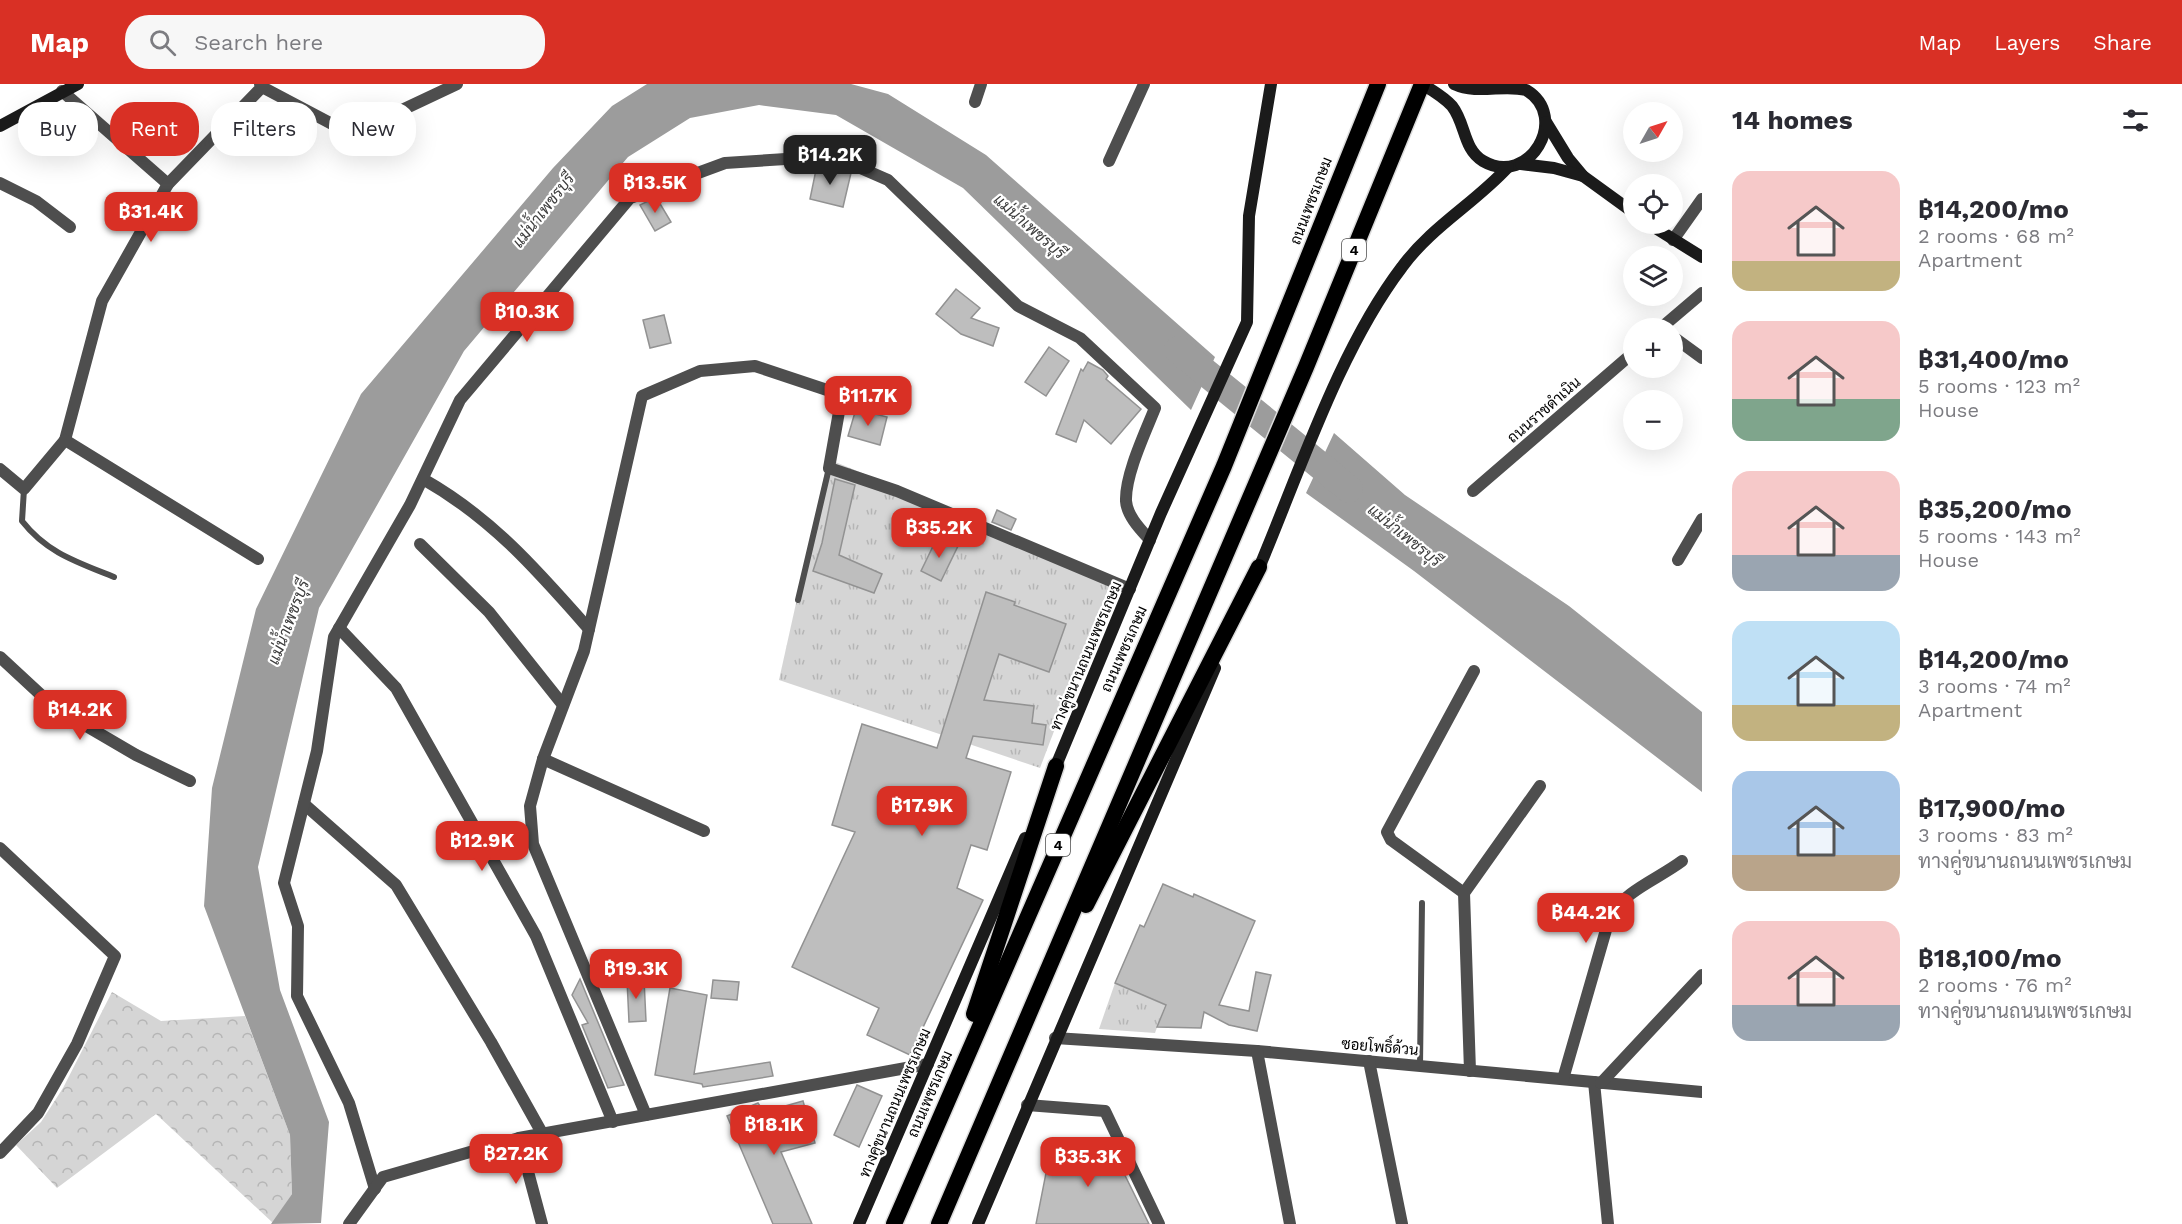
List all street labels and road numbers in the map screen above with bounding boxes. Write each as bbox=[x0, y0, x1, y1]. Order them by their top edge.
street label: ถนนเพชรเกษม bbox=[1286, 155, 1336, 247]
road number: 4 bbox=[1342, 239, 1366, 261]
street label: ถนนราชดำเนิน bbox=[1504, 373, 1584, 447]
street label: ทางคู่ขนานถนนเพชรเกษม bbox=[1045, 578, 1127, 734]
street label: ถนนเพชรเกษม bbox=[1097, 603, 1151, 695]
road number: 4 bbox=[1046, 834, 1070, 856]
street label: ทางคู่ขนานถนนเพชรเกษม bbox=[854, 1025, 936, 1181]
street label: ซอยโพธิ์ด้วน bbox=[1341, 1028, 1420, 1059]
street label: ถนนเพชรเกษม bbox=[904, 1048, 956, 1140]

